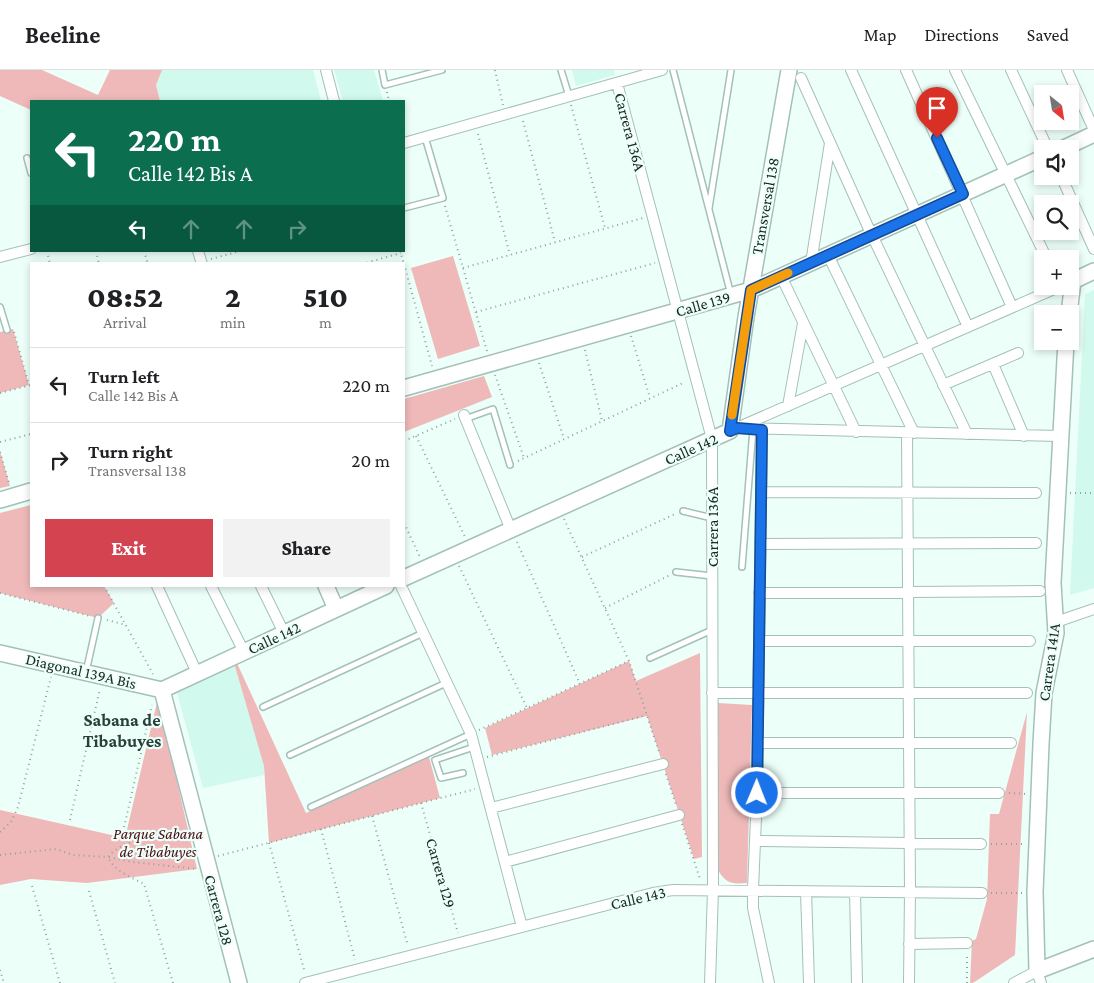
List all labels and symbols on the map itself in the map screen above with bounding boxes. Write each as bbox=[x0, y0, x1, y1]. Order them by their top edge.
north arrow bbox=[1034, 85, 1079, 130]
pin bbox=[916, 87, 958, 138]
street label: Carrera 136A bbox=[611, 91, 649, 174]
street label: Transversal 138 bbox=[748, 156, 782, 256]
street label: Calle 139 bbox=[674, 288, 732, 320]
street label: Calle 142 bbox=[662, 430, 720, 468]
street label: Carrera 136A bbox=[704, 486, 721, 567]
street label: Calle 142 bbox=[245, 618, 303, 658]
street label: Carrera 141A bbox=[1035, 621, 1063, 702]
street label: Diagonal 139A Bis bbox=[24, 650, 138, 693]
district label: Sabana de Tibabuyes bbox=[83, 710, 161, 751]
position arrow bbox=[730, 766, 782, 818]
park label: Parque Sabana de Tibabuyes bbox=[113, 825, 203, 861]
street label: Carrera 129 bbox=[423, 836, 459, 910]
street label: Carrera 128 bbox=[201, 873, 237, 947]
street label: Calle 143 bbox=[609, 883, 667, 913]

